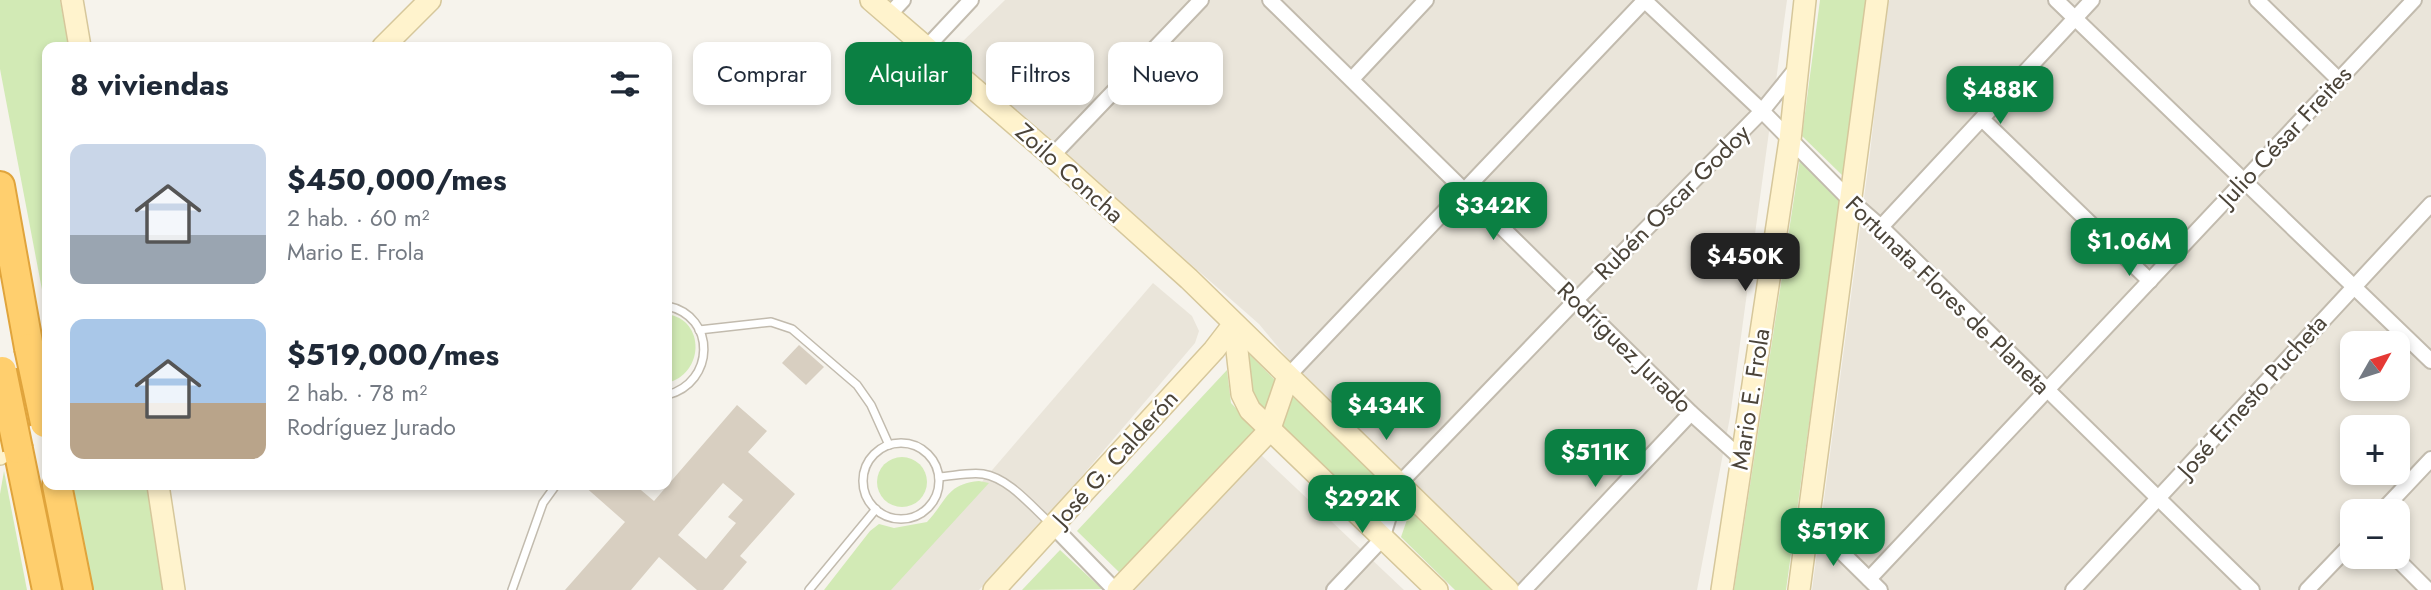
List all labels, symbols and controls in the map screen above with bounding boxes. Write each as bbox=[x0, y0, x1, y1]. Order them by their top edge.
chip: Comprar bbox=[693, 42, 831, 105]
chip: Alquilar bbox=[845, 42, 972, 105]
chip: Filtros bbox=[986, 42, 1094, 105]
chip: Nuevo bbox=[1108, 42, 1223, 105]
street label: Julio César Freites bbox=[2208, 58, 2360, 217]
text: 8 viviendas bbox=[70, 63, 229, 106]
icon: filters bbox=[606, 65, 644, 103]
pin: $488K bbox=[1951, 66, 2049, 126]
text: $488K bbox=[1962, 72, 2038, 106]
street label: Zoilo Concha bbox=[1008, 115, 1132, 231]
street label: Rubén Oscar Godoy bbox=[1586, 116, 1758, 288]
text: $450,000/mes bbox=[287, 158, 507, 201]
icon: home bbox=[126, 172, 210, 256]
pin: $342K bbox=[1444, 182, 1542, 242]
text: $342K bbox=[1455, 188, 1531, 222]
street label: Fortunata Flores de Planeta bbox=[1838, 188, 2058, 402]
text: 2 hab. · 60 m² bbox=[287, 201, 430, 235]
pin: $1.06M bbox=[2072, 218, 2186, 278]
text: $1.06M bbox=[2087, 224, 2171, 258]
pin: $450K bbox=[1696, 233, 1794, 293]
text: Mario E. Frola bbox=[287, 235, 424, 269]
text: $450K bbox=[1707, 239, 1783, 273]
street label: Rodríguez Jurado bbox=[1549, 273, 1701, 421]
street label: José Ernesto Pucheta bbox=[2167, 307, 2335, 488]
street label: Mario E. Frola bbox=[1722, 326, 1778, 472]
north arrow bbox=[2340, 331, 2410, 401]
map controls bbox=[2340, 331, 2410, 569]
text: $519,000/mes bbox=[287, 333, 499, 376]
icon: home bbox=[126, 347, 210, 431]
text: 2 hab. · 78 m² bbox=[287, 376, 427, 410]
street label: José G. Calderón bbox=[1042, 382, 1186, 536]
pin: $434K bbox=[1337, 382, 1435, 442]
text: $434K bbox=[1348, 388, 1424, 422]
text: Rodríguez Jurado bbox=[287, 410, 456, 444]
button: + bbox=[2340, 415, 2410, 485]
pin: $511K bbox=[1546, 430, 1644, 489]
text: $511K bbox=[1561, 435, 1629, 469]
pin: $292K bbox=[1313, 476, 1411, 535]
text: $292K bbox=[1324, 481, 1400, 515]
button: − bbox=[2340, 499, 2410, 569]
pin: $519K bbox=[1784, 508, 1882, 568]
text: $519K bbox=[1797, 514, 1869, 548]

